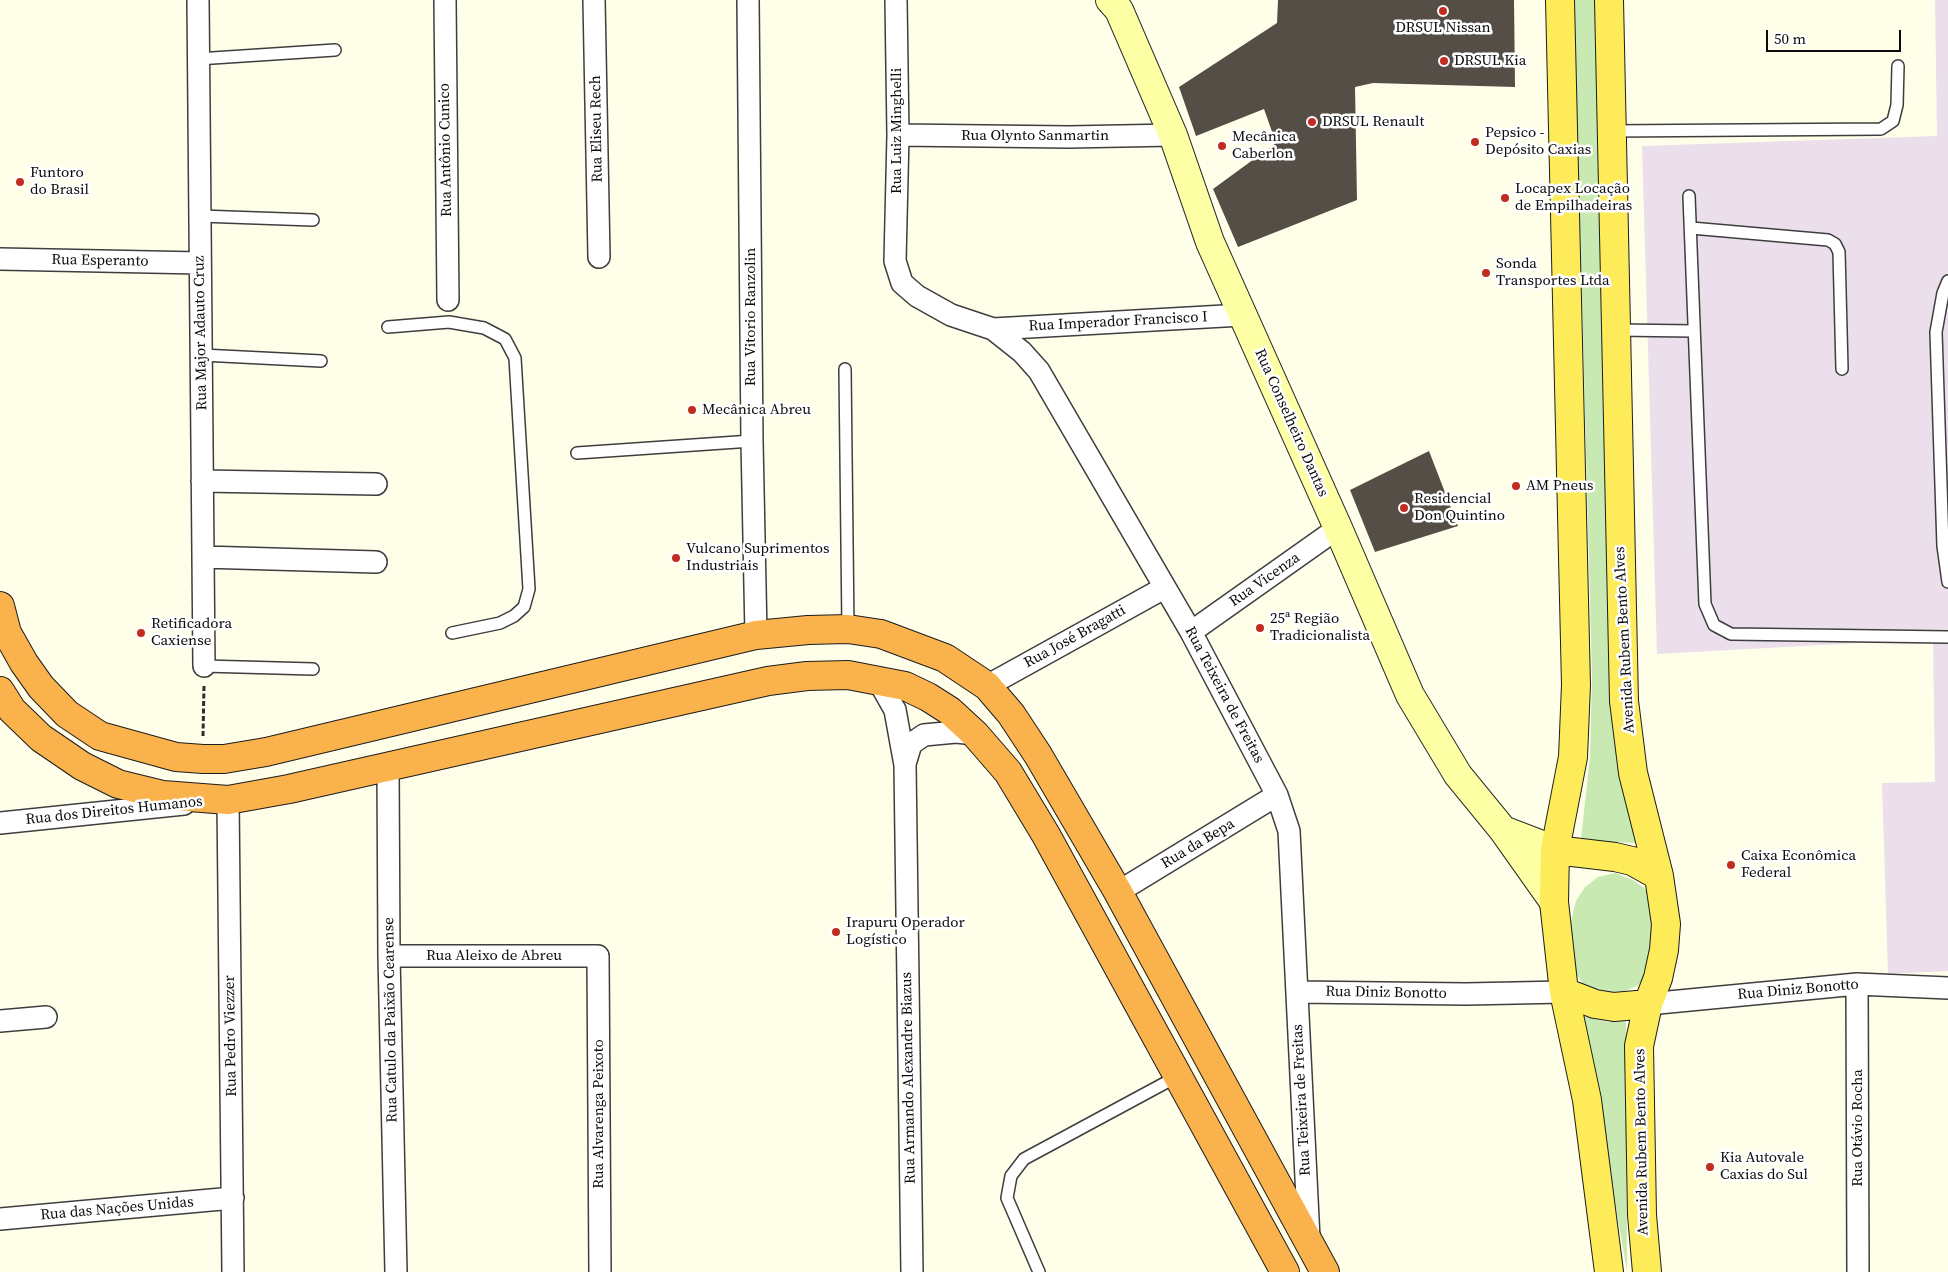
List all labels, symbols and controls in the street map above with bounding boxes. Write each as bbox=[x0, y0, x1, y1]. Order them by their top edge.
marker: DRSUL Nissan bbox=[1437, 5, 1449, 17]
place label: DRSUL Nissan bbox=[1395, 19, 1491, 37]
scale bar bbox=[1768, 20, 1903, 52]
text: 50 m bbox=[1774, 28, 1806, 49]
place label: DRSUL Kia bbox=[1454, 52, 1526, 70]
marker: DRSUL Kia bbox=[1438, 55, 1450, 67]
street label: Rua Luiz Minghelli bbox=[888, 68, 906, 194]
street label: Rua Eliseu Rech bbox=[587, 75, 607, 183]
street label: Rua Antônio Cunico bbox=[436, 83, 456, 217]
place label: DRSUL Renault bbox=[1322, 113, 1424, 131]
marker: DRSUL Renault bbox=[1306, 116, 1318, 128]
place label: Pepsico - Depósito Caxias bbox=[1485, 124, 1591, 159]
street label: Rua Olynto Sanmartin bbox=[961, 127, 1109, 145]
place label: Mecânica Caberlon bbox=[1232, 128, 1296, 163]
marker: Pepsico - Depósito Caxias bbox=[1469, 136, 1481, 148]
marker: Mecânica Caberlon bbox=[1216, 140, 1228, 152]
place label: Funtoro do Brasil bbox=[30, 164, 89, 199]
marker: Funtoro do Brasil bbox=[14, 176, 26, 188]
place label: Locapex Locação de Empilhadeiras bbox=[1515, 180, 1632, 215]
marker: Locapex Locação de Empilhadeiras bbox=[1499, 192, 1511, 204]
street label: Rua Vitorio Ranzolin bbox=[742, 248, 760, 386]
street label: Rua Esperanto bbox=[51, 251, 149, 271]
street label: Rua Major Adauto Cruz bbox=[191, 255, 211, 411]
place label: Sonda Transportes Ltda bbox=[1496, 255, 1610, 290]
marker: Sonda Transportes Ltda bbox=[1480, 267, 1492, 279]
street label: Rua Imperador Francisco I bbox=[1028, 308, 1208, 336]
street label: Rua Conselheiro Dantas bbox=[1250, 346, 1332, 500]
place label: Mecânica Abreu bbox=[702, 401, 811, 419]
marker: Mecânica Abreu bbox=[686, 404, 698, 416]
place label: AM Pneus bbox=[1526, 477, 1594, 495]
marker: AM Pneus bbox=[1510, 480, 1522, 492]
place label: Residencial Don Quintino bbox=[1414, 490, 1505, 525]
marker: Residencial Don Quintino bbox=[1398, 502, 1410, 514]
place label: Vulcano Suprimentos Industriais bbox=[686, 540, 830, 575]
street label: Avenida Rubem Bento Alves bbox=[1611, 546, 1639, 734]
street label: Rua Vicenza bbox=[1226, 549, 1304, 611]
marker: Vulcano Suprimentos Industriais bbox=[670, 552, 682, 564]
street label: Rua José Bragatti bbox=[1021, 602, 1129, 672]
place label: 25ª Região Tradicionalista bbox=[1270, 610, 1370, 645]
place label: Retificadora Caxiense bbox=[151, 615, 232, 650]
marker: 25ª Região Tradicionalista bbox=[1254, 622, 1266, 634]
street label: Rua Teixeira de Freitas bbox=[1180, 624, 1268, 766]
marker: Retificadora Caxiense bbox=[135, 627, 147, 639]
street label: Rua dos Direitos Humanos bbox=[25, 793, 203, 829]
street label: Rua da Bepa bbox=[1158, 815, 1238, 873]
place label: Caixa Econômica Federal bbox=[1741, 847, 1856, 882]
marker: Caixa Econômica Federal bbox=[1725, 859, 1737, 871]
place label: Irapuru Operador Logístico bbox=[846, 914, 965, 949]
street label: Rua Catulo da Paixão Cearense bbox=[380, 917, 402, 1123]
marker: Irapuru Operador Logístico bbox=[830, 926, 842, 938]
street label: Rua Aleixo de Abreu bbox=[426, 947, 562, 965]
street label: Rua Armando Alexandre Biazus bbox=[898, 972, 920, 1184]
street label: Rua Pedro Viezzer bbox=[221, 975, 241, 1097]
street label: Rua Diniz Bonotto bbox=[1737, 976, 1859, 1004]
street label: Rua Diniz Bonotto bbox=[1325, 983, 1447, 1003]
street label: Rua Teixeira de Freitas bbox=[1289, 1024, 1315, 1176]
street label: Rua Alvarenga Peixoto bbox=[590, 1039, 608, 1189]
street label: Avenida Rubem Bento Alves bbox=[1631, 1048, 1653, 1236]
street label: Rua Otávio Rocha bbox=[1849, 1069, 1867, 1187]
place label: Kia Autovale Caxias do Sul bbox=[1720, 1149, 1808, 1184]
marker: Kia Autovale Caxias do Sul bbox=[1704, 1161, 1716, 1173]
street label: Rua das Nações Unidas bbox=[40, 1193, 194, 1225]

